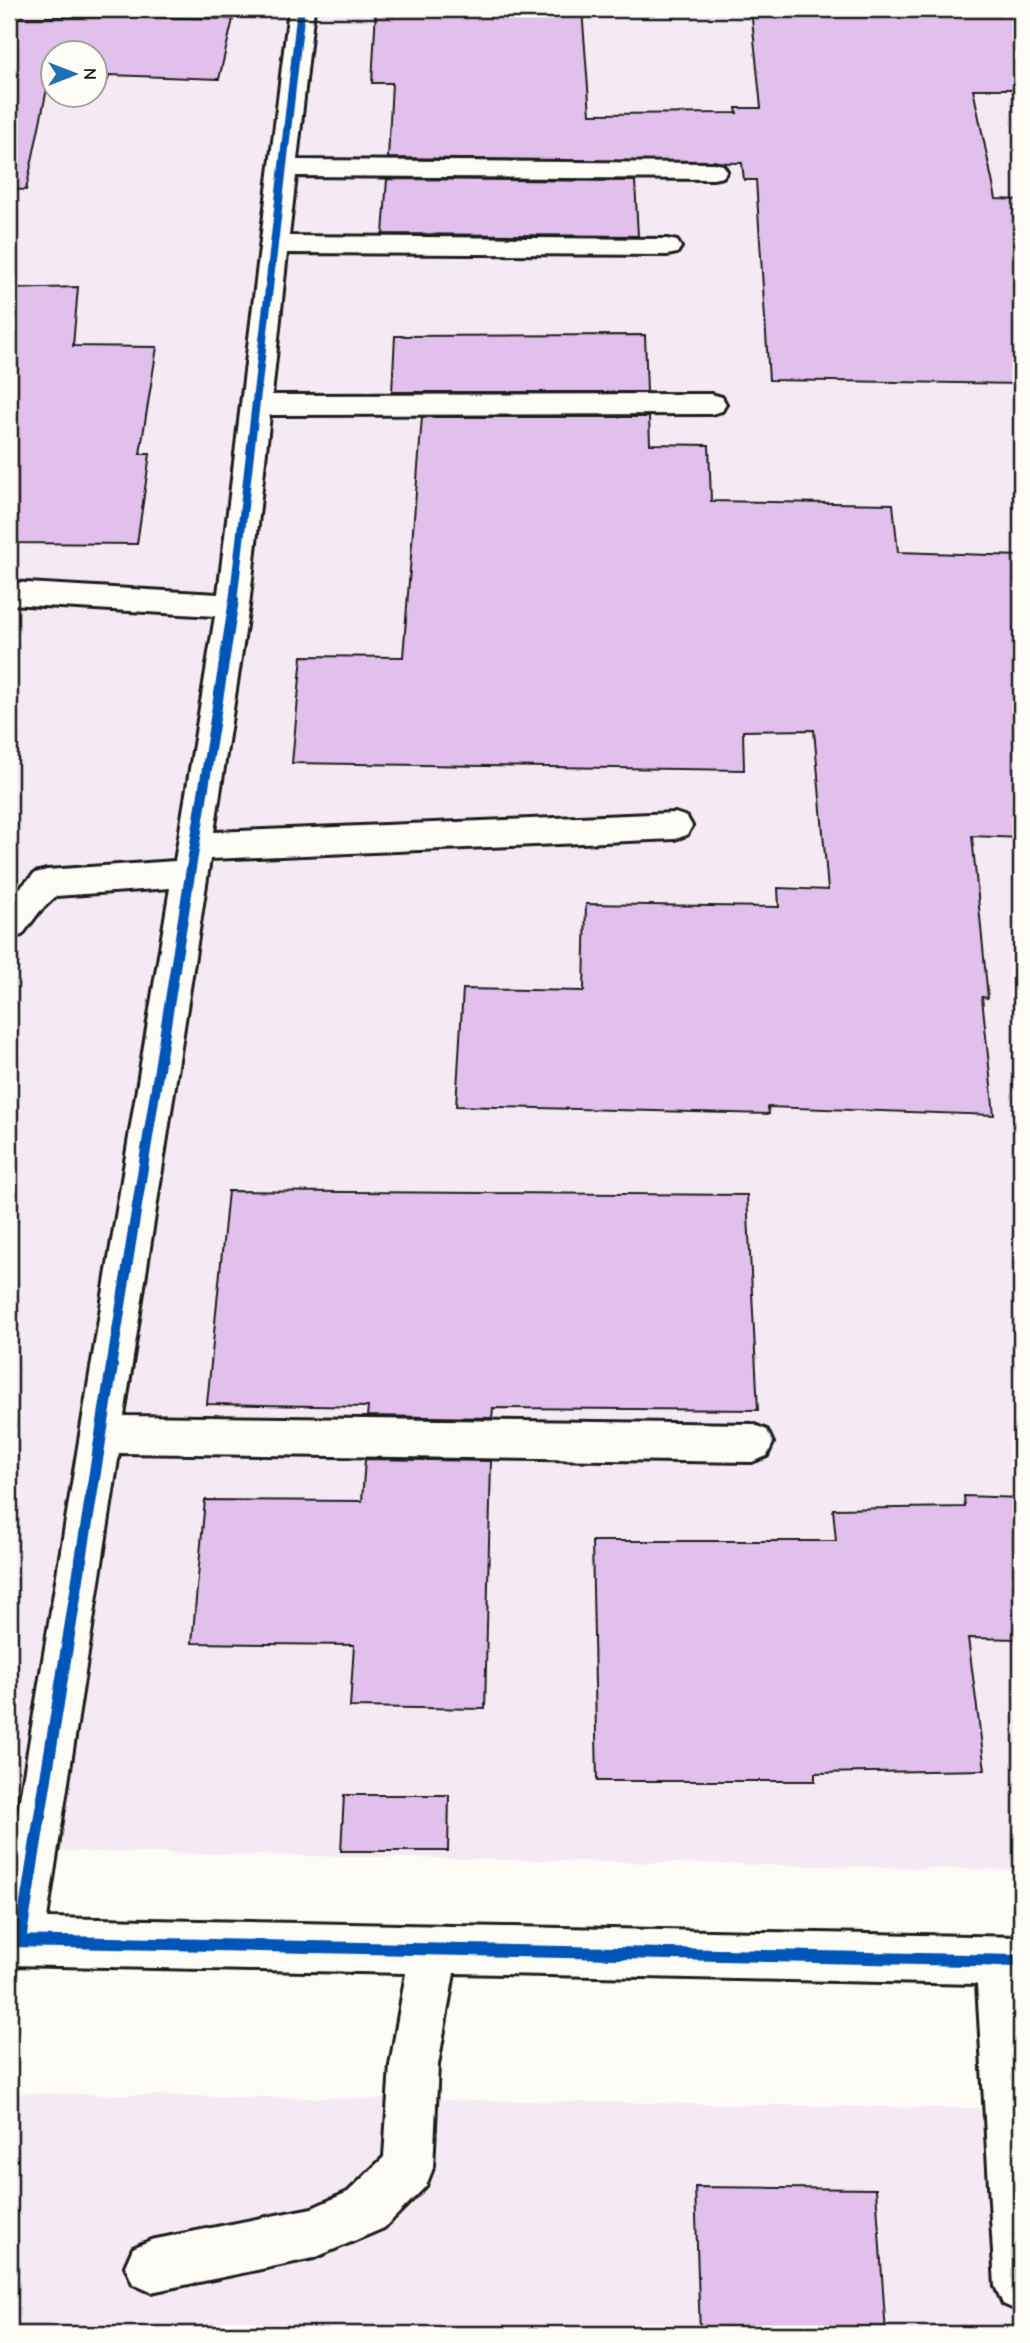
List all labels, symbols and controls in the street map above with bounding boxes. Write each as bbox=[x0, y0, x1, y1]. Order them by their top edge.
north arrow bbox=[38, 38, 108, 108]
text: N bbox=[79, 68, 101, 80]

